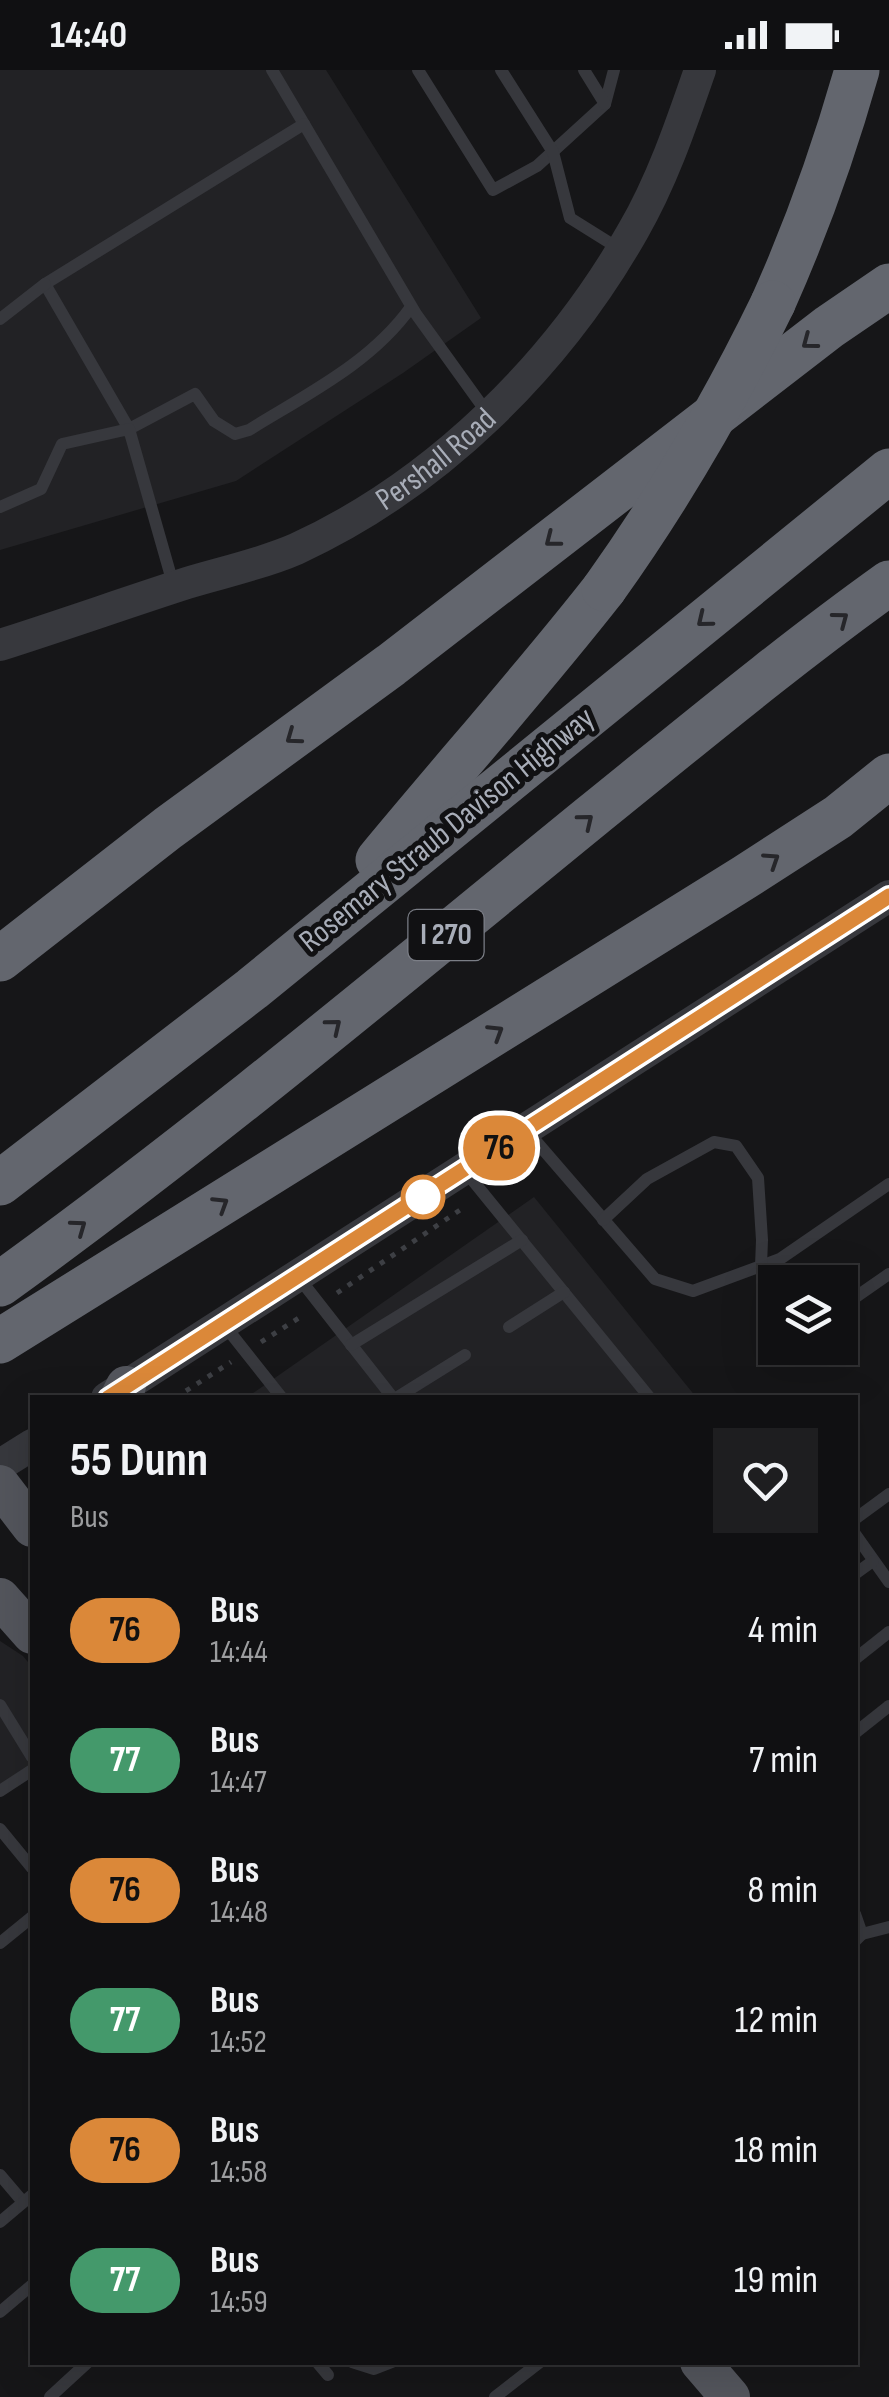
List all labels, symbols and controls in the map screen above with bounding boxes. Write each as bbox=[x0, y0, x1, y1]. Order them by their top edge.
text: 14:40 bbox=[50, 13, 127, 58]
one-way arrow bbox=[802, 330, 820, 348]
street label: Pershall Road bbox=[369, 400, 504, 519]
one-way arrow bbox=[545, 528, 563, 546]
one-way arrow bbox=[698, 608, 716, 626]
one-way arrow bbox=[829, 613, 847, 630]
street label: Rosemary Straub Davison Highway bbox=[292, 699, 602, 961]
one-way arrow bbox=[286, 725, 304, 742]
one-way arrow bbox=[575, 815, 593, 833]
one-way arrow bbox=[762, 853, 780, 872]
road number: I 270 bbox=[408, 910, 484, 960]
one-way arrow bbox=[322, 1020, 340, 1038]
one-way arrow bbox=[486, 1025, 504, 1044]
line badge: 76 bbox=[454, 1116, 544, 1180]
text: 76 bbox=[483, 1127, 515, 1170]
unlabelled marker bbox=[402, 1176, 444, 1218]
one-way arrow bbox=[210, 1197, 228, 1216]
one-way arrow bbox=[68, 1221, 86, 1239]
map controls bbox=[758, 1265, 858, 1365]
button: layers bbox=[758, 1265, 858, 1365]
button: heart bbox=[713, 1428, 818, 1533]
text: 55 Dunn bbox=[70, 1432, 208, 1489]
text: Bus bbox=[70, 1498, 109, 1537]
text: Bus bbox=[210, 1588, 259, 1633]
text: 4 min bbox=[748, 1608, 818, 1653]
text: 76 bbox=[109, 1609, 141, 1652]
text: 14:44 bbox=[210, 1633, 268, 1672]
text: Bus bbox=[210, 1718, 259, 1763]
text: 7 min bbox=[749, 1738, 818, 1783]
text: 77 bbox=[110, 1739, 140, 1782]
text: 14:47 bbox=[210, 1763, 267, 1802]
text: Bus bbox=[210, 1848, 259, 1893]
text: 8 min bbox=[748, 1868, 818, 1913]
text: 76 bbox=[109, 1869, 141, 1912]
text: 14:48 bbox=[210, 1893, 268, 1932]
text: Bus bbox=[210, 1978, 259, 2023]
text: 12 min bbox=[735, 1998, 818, 2043]
text: 77 bbox=[110, 1999, 140, 2042]
text: 14:52 bbox=[210, 2023, 267, 2062]
text: Bus bbox=[210, 2108, 259, 2153]
text: 18 min bbox=[734, 2128, 818, 2173]
text: 76 bbox=[109, 2129, 141, 2172]
text: 14:58 bbox=[210, 2153, 268, 2192]
text: Bus bbox=[210, 2238, 259, 2283]
text: 19 min bbox=[734, 2258, 818, 2303]
text: 77 bbox=[110, 2259, 140, 2302]
text: 14:59 bbox=[210, 2283, 268, 2322]

